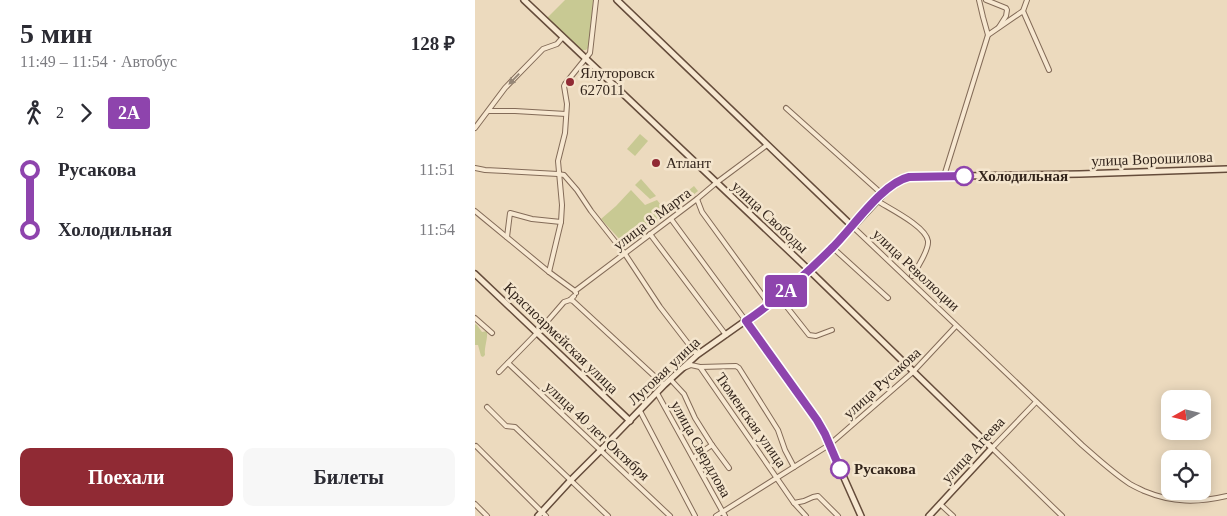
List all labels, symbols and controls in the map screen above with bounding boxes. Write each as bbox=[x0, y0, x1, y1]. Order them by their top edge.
text: 5 мин bbox=[20, 18, 92, 49]
text: 128 ₽ bbox=[411, 33, 455, 54]
text: 11:49 – 11:54 · Автобус bbox=[20, 53, 177, 70]
place label: Ялуторовск 627011 bbox=[580, 65, 656, 98]
one-way arrow bbox=[508, 72, 520, 84]
marker: Ялуторовск 627011 bbox=[564, 76, 576, 88]
icon: walk bbox=[20, 99, 48, 127]
icon: forward bbox=[72, 99, 100, 127]
text: 2А bbox=[118, 103, 140, 123]
text: 2 bbox=[56, 104, 64, 121]
street label: улица Ворошилова bbox=[1091, 149, 1213, 169]
place label: Атлант bbox=[666, 155, 711, 171]
marker: Атлант bbox=[650, 157, 662, 169]
text: Русакова bbox=[58, 159, 136, 180]
text: 11:51 bbox=[419, 161, 455, 178]
marker: Холодильная bbox=[954, 166, 974, 186]
place label: Холодильная bbox=[978, 168, 1068, 184]
street label: улица Свободы bbox=[729, 178, 811, 256]
street label: улица 8 Марта bbox=[610, 185, 694, 253]
text: Холодильная bbox=[58, 219, 172, 240]
text: 11:54 bbox=[419, 221, 455, 238]
street label: улица Революции bbox=[869, 226, 963, 314]
line badge: 2А bbox=[763, 275, 809, 307]
street label: Красноармейская улица bbox=[501, 279, 622, 397]
text: 2А bbox=[775, 281, 797, 301]
street label: Луговая улица bbox=[625, 334, 703, 408]
street label: улица Русакова bbox=[840, 344, 924, 422]
street label: Тюменская улица bbox=[712, 370, 790, 471]
street label: улица 40 лет Октября bbox=[541, 378, 653, 484]
north arrow bbox=[1161, 390, 1211, 440]
map controls bbox=[1161, 390, 1211, 500]
street label: улица Свердлова bbox=[668, 398, 734, 500]
street label: улица Агеева bbox=[938, 413, 1008, 486]
button: Поехали bbox=[20, 448, 233, 506]
button: Билеты bbox=[243, 448, 455, 506]
button: locate bbox=[1161, 450, 1211, 500]
marker: Русакова bbox=[830, 459, 850, 479]
place label: Русакова bbox=[854, 461, 916, 477]

